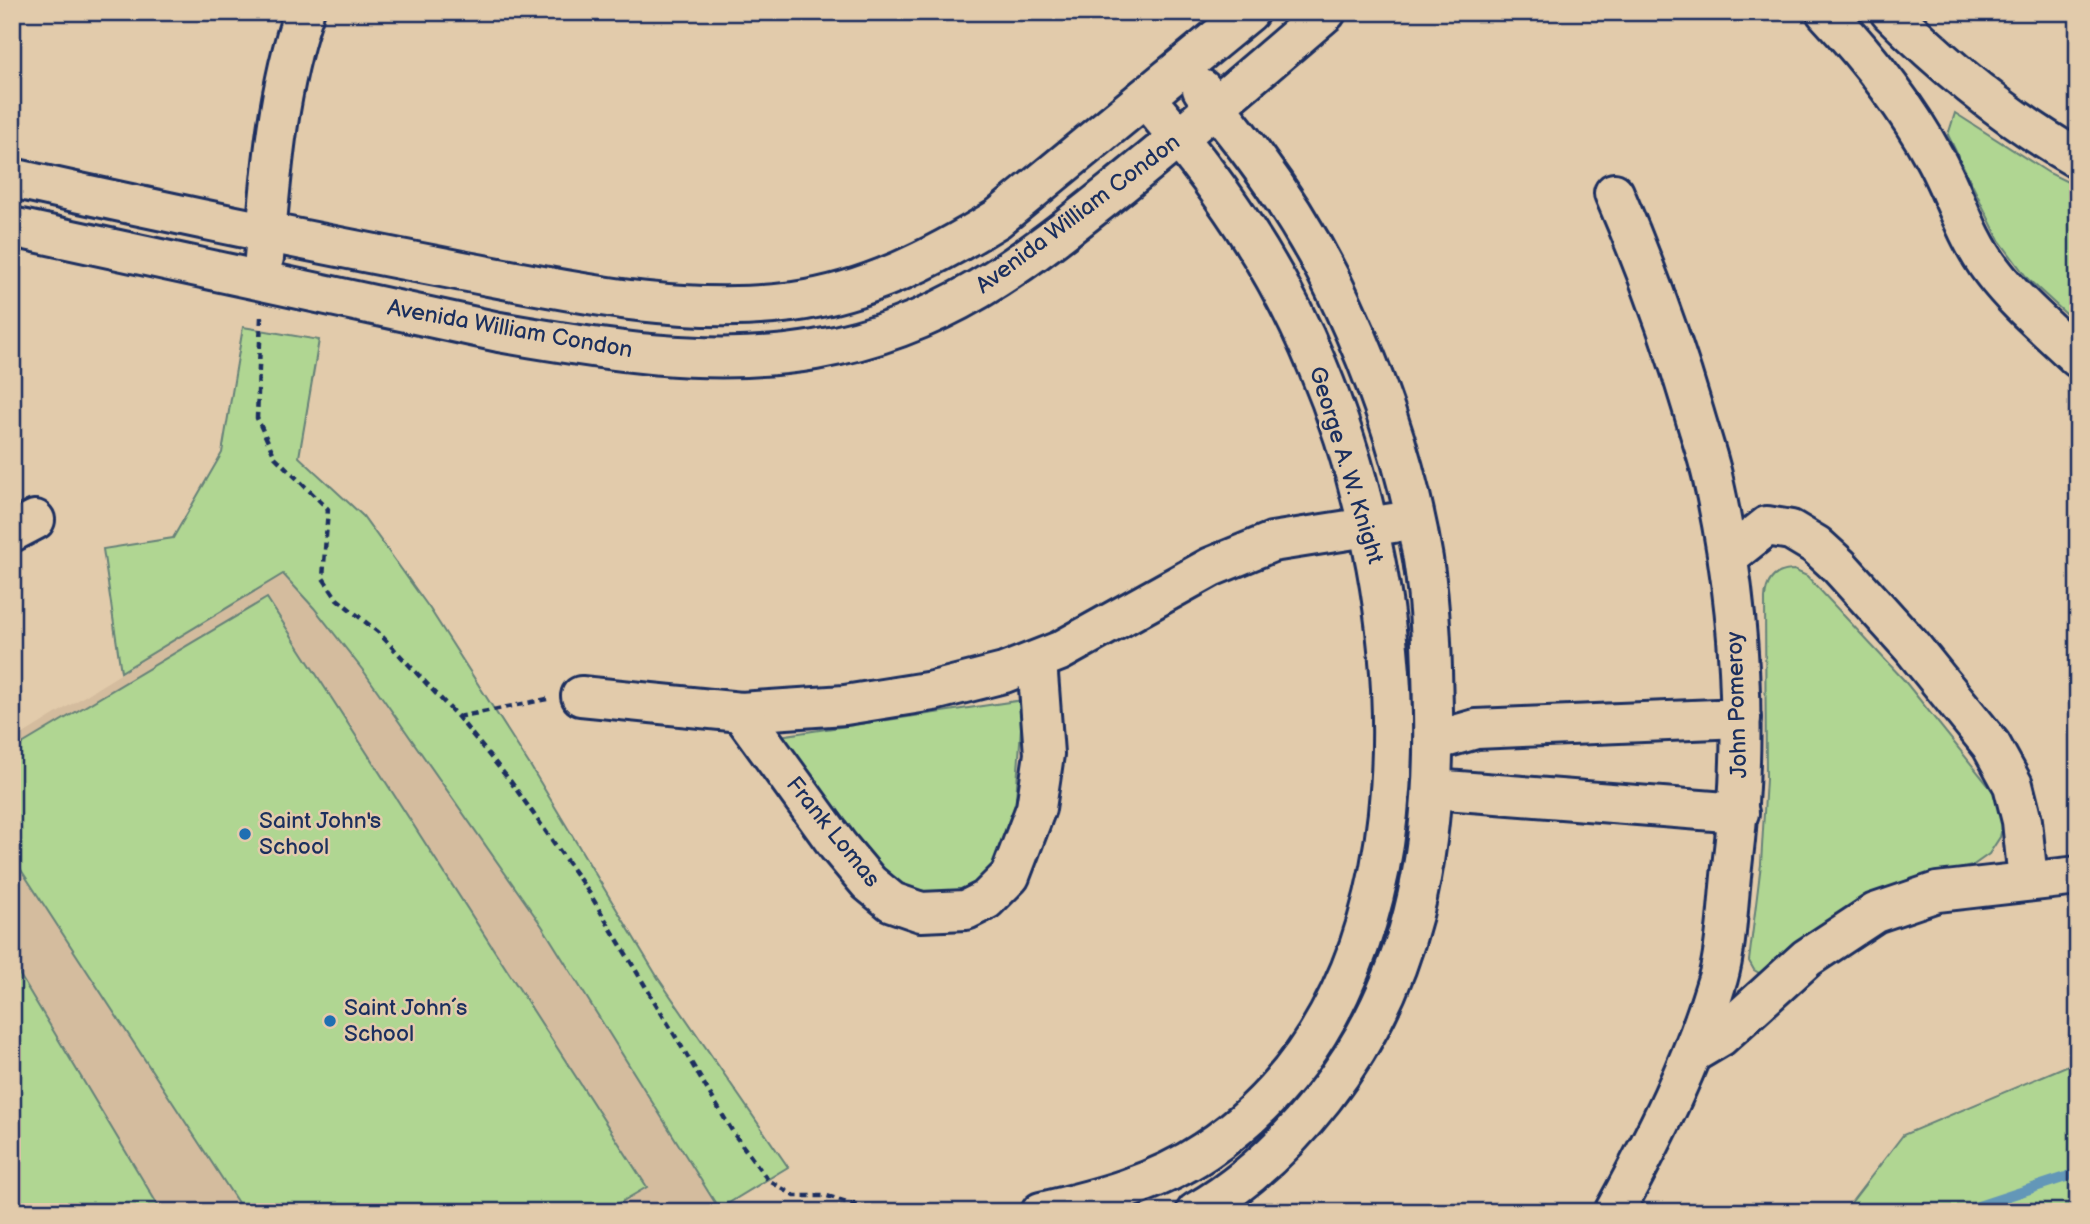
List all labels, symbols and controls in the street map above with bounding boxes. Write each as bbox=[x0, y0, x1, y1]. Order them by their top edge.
street label: Avenida William Condon bbox=[970, 128, 1186, 300]
street label: Avenida William Condon bbox=[385, 294, 635, 364]
street label: George A. W. Knight bbox=[1303, 363, 1389, 567]
street label: John Pomeroy bbox=[1720, 631, 1754, 779]
street label: Frank Lomas bbox=[780, 771, 886, 893]
place label: Saint John's School bbox=[259, 807, 381, 861]
marker: Saint John's School bbox=[237, 826, 253, 842]
place label: Saint John´s School bbox=[344, 994, 467, 1048]
marker: Saint John´s School bbox=[322, 1013, 338, 1029]

